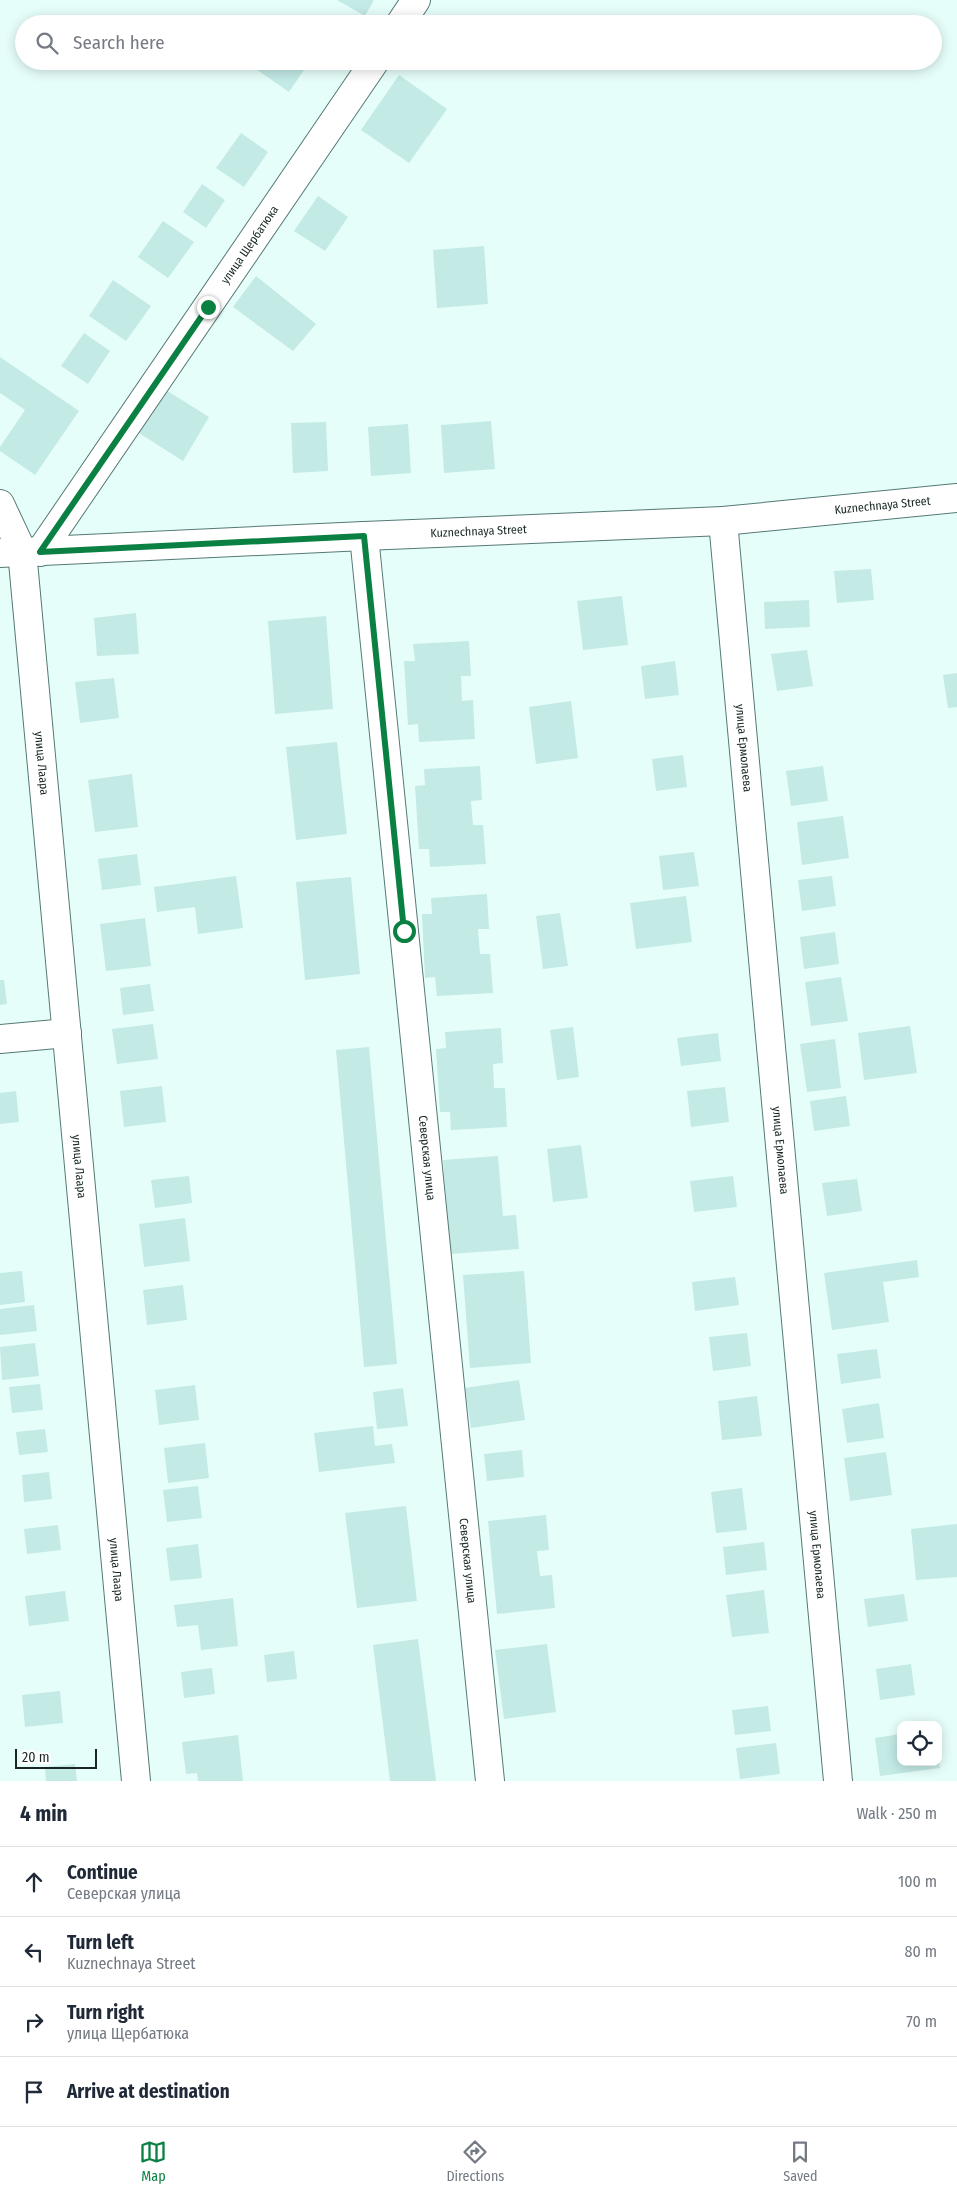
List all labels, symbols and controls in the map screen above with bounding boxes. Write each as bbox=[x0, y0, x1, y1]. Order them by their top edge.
search box bbox=[15, 15, 942, 70]
icon: search bbox=[33, 29, 61, 57]
text: Search here bbox=[73, 31, 165, 54]
street label: улица Щербатюка bbox=[218, 203, 281, 287]
route end bbox=[197, 296, 220, 319]
street label: Kuznechnaya Street bbox=[834, 494, 931, 517]
street label: Kuznechnaya Street bbox=[430, 522, 527, 540]
street label: улица Ермолаева bbox=[733, 703, 755, 793]
street label: улица Лаара bbox=[32, 731, 52, 796]
route start bbox=[393, 920, 416, 943]
street label: улица Ермолаева bbox=[769, 1106, 791, 1195]
street label: Северская улица bbox=[416, 1115, 438, 1201]
street label: улица Лаара bbox=[69, 1134, 89, 1199]
street label: улица Ермолаева bbox=[806, 1510, 828, 1599]
street label: Северская улица bbox=[456, 1518, 479, 1604]
street label: улица Лаара bbox=[107, 1537, 126, 1602]
map controls bbox=[897, 1721, 942, 1766]
button: locate bbox=[897, 1721, 942, 1766]
scale bar bbox=[15, 1746, 98, 1769]
text: 20 m bbox=[22, 1749, 50, 1766]
text: 4 min bbox=[20, 1801, 68, 1827]
text: Walk · 250 m bbox=[856, 1804, 937, 1823]
text: Continue bbox=[67, 1861, 138, 1884]
icon: ahead bbox=[20, 1868, 48, 1896]
text: 100 m bbox=[898, 1872, 937, 1891]
text: Северская улица bbox=[67, 1884, 181, 1903]
text: Turn left bbox=[67, 1931, 134, 1954]
icon: left bbox=[20, 1938, 48, 1966]
text: 80 m bbox=[905, 1942, 937, 1961]
text: Kuznechnaya Street bbox=[67, 1954, 196, 1973]
text: Turn right bbox=[67, 2001, 144, 2024]
icon: right bbox=[20, 2008, 48, 2036]
text: 70 m bbox=[906, 2012, 937, 2031]
text: улица Щербатюка bbox=[67, 2024, 189, 2043]
icon: arrive bbox=[20, 2078, 48, 2106]
text: Arrive at destination bbox=[67, 2080, 230, 2103]
tab: Map bbox=[139, 2138, 167, 2185]
tab: Directions bbox=[446, 2138, 504, 2185]
tab: Saved bbox=[783, 2138, 818, 2185]

